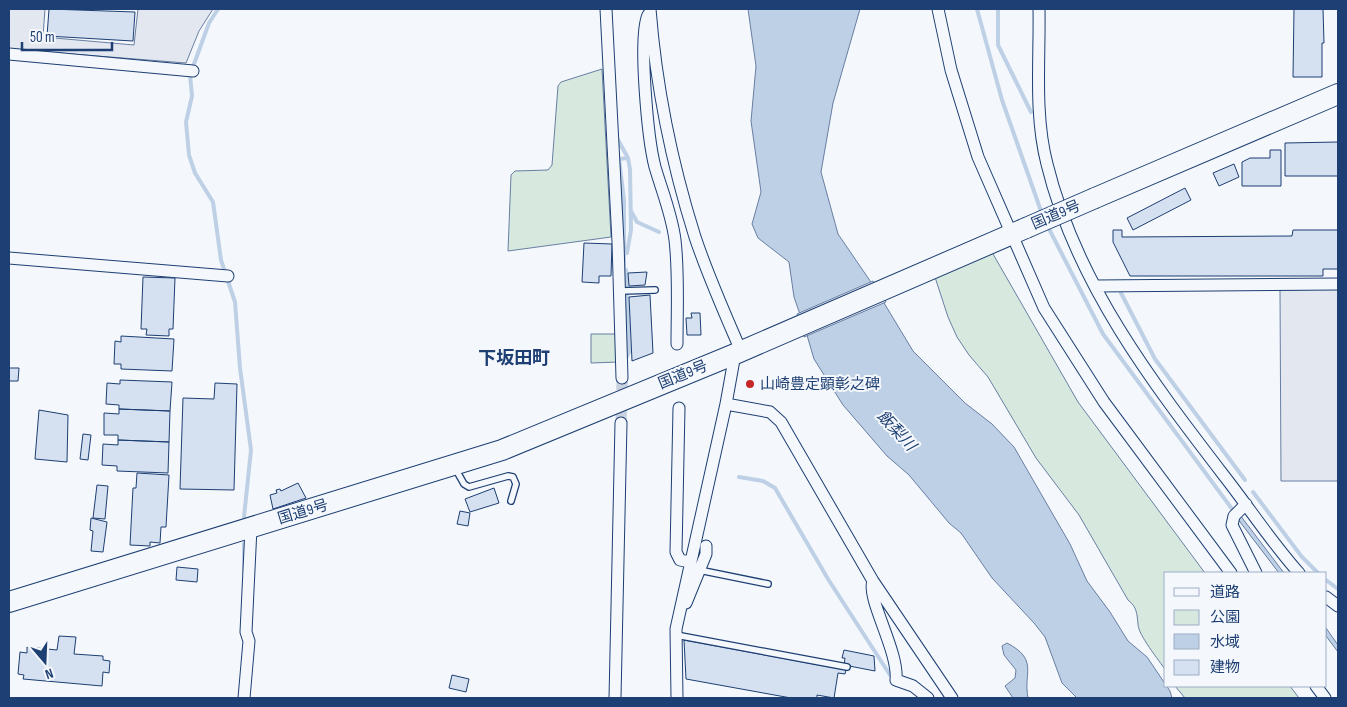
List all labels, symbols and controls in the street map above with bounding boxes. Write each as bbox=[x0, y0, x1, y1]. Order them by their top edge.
scale bar bbox=[22, 20, 112, 52]
text: 50 m bbox=[30, 28, 55, 47]
street label: 国道9号 bbox=[1029, 196, 1083, 234]
district label: 下坂田町 bbox=[478, 348, 550, 369]
street label: 国道9号 bbox=[655, 357, 711, 393]
place label: 山崎豊定顕彰之碑 bbox=[760, 375, 880, 394]
marker: 山崎豊定顕彰之碑 bbox=[744, 378, 756, 390]
water label: 飯梨川 bbox=[873, 407, 921, 456]
street label: 国道9号 bbox=[276, 495, 330, 529]
legend bbox=[1164, 572, 1327, 687]
text: 道路 bbox=[1210, 583, 1240, 602]
text: 公園 bbox=[1210, 608, 1240, 627]
text: 水域 bbox=[1210, 633, 1240, 652]
north arrow bbox=[20, 637, 70, 687]
text: 建物 bbox=[1210, 658, 1240, 677]
text: N bbox=[43, 665, 55, 683]

